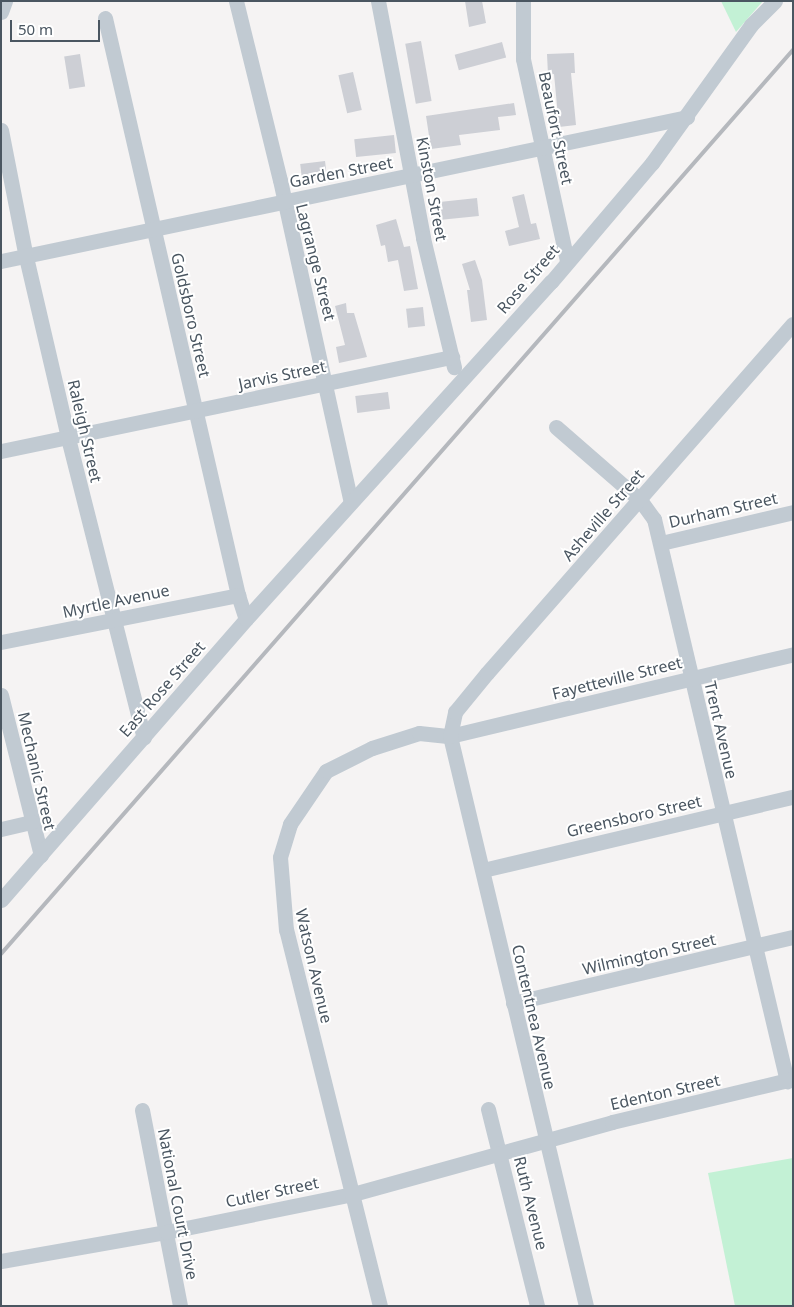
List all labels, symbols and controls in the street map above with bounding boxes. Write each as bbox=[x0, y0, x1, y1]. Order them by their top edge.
scale bar bbox=[12, 10, 102, 42]
text: 50 m bbox=[18, 19, 53, 39]
street label: Beaufort Street bbox=[535, 70, 577, 186]
street label: Kinston Street bbox=[412, 135, 452, 243]
street label: Garden Street bbox=[288, 153, 394, 191]
street label: Lagrange Street bbox=[292, 201, 340, 323]
street label: Rose Street bbox=[493, 241, 563, 317]
street label: Goldsboro Street bbox=[167, 251, 215, 379]
street label: Jarvis Street bbox=[237, 356, 327, 394]
street label: Raleigh Street bbox=[64, 378, 106, 484]
street label: Asheville Street bbox=[558, 465, 648, 565]
street label: Durham Street bbox=[667, 488, 779, 532]
street label: Myrtle Avenue bbox=[61, 580, 171, 622]
street label: East Rose Street bbox=[115, 637, 209, 741]
street label: Fayetteville Street bbox=[550, 653, 684, 703]
street label: Trent Avenue bbox=[700, 679, 742, 781]
street label: Mechanic Street bbox=[14, 710, 60, 832]
street label: Greensboro Street bbox=[565, 791, 703, 841]
street label: Watson Avenue bbox=[291, 907, 337, 1025]
street label: Wilmington Street bbox=[581, 929, 717, 979]
street label: Contentnea Avenue bbox=[508, 943, 560, 1091]
street label: Edenton Street bbox=[608, 1070, 722, 1114]
street label: National Court Drive bbox=[154, 1127, 202, 1281]
street label: Ruth Avenue bbox=[510, 1154, 552, 1252]
street label: Cutler Street bbox=[224, 1173, 320, 1211]

